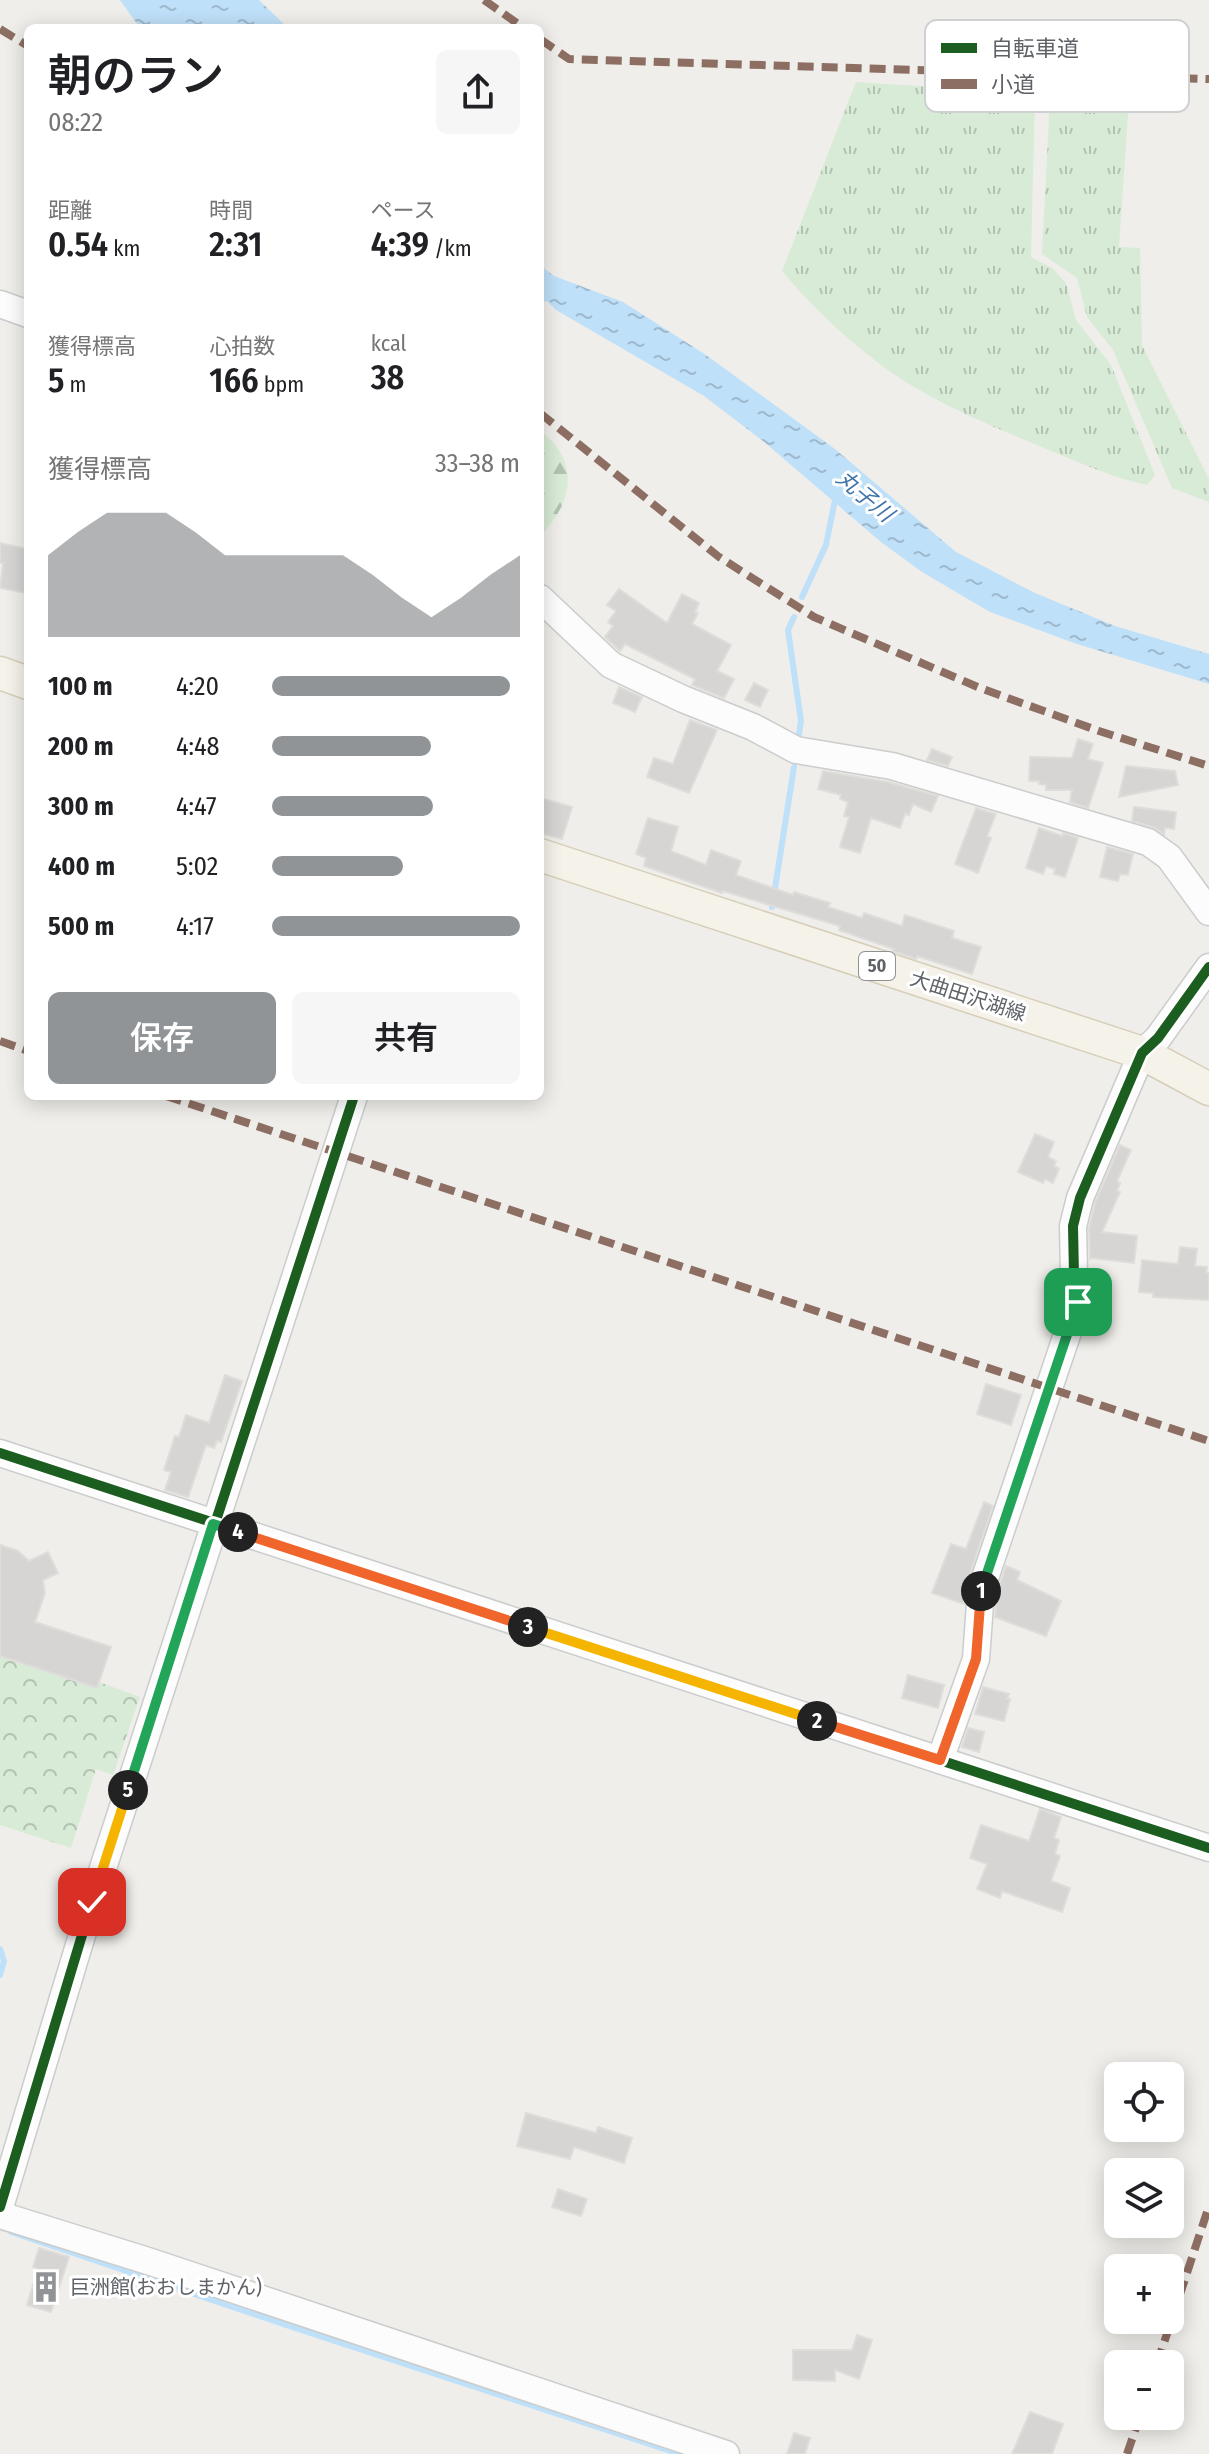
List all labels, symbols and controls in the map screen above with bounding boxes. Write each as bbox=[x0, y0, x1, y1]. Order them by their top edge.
legend bbox=[925, 20, 1189, 112]
text: 自転車道 bbox=[991, 35, 1079, 62]
text: 朝のラン bbox=[48, 50, 224, 103]
button: share bbox=[436, 50, 520, 134]
text: 小道 bbox=[991, 71, 1035, 98]
text: 08:22 bbox=[48, 107, 103, 138]
text: 距離 bbox=[48, 197, 92, 224]
text: 時間 bbox=[209, 197, 253, 224]
text: ペース bbox=[371, 197, 436, 224]
text: 0.54 bbox=[48, 224, 108, 265]
text: 2:31 bbox=[209, 224, 262, 265]
text: 4:39 bbox=[371, 224, 429, 265]
text: km bbox=[108, 235, 140, 262]
text: /km bbox=[429, 235, 472, 262]
text: kcal bbox=[371, 330, 406, 357]
text: 獲得標高 bbox=[48, 333, 136, 360]
text: 心拍数 bbox=[209, 333, 275, 360]
text: 38 bbox=[371, 357, 404, 398]
text: 5 bbox=[48, 360, 64, 401]
text: 166 bbox=[209, 360, 259, 401]
text: m bbox=[64, 371, 87, 398]
text: bpm bbox=[259, 371, 304, 398]
text: 33–38 m bbox=[435, 448, 520, 479]
text: 獲得標高 bbox=[48, 454, 152, 485]
water label: 丸子川 bbox=[831, 464, 900, 529]
text: 100 m bbox=[48, 671, 113, 702]
text: 4:20 bbox=[176, 671, 219, 702]
text: 200 m bbox=[48, 731, 114, 762]
text: 4:48 bbox=[176, 731, 220, 762]
text: 300 m bbox=[48, 791, 114, 822]
text: 4:47 bbox=[176, 791, 217, 822]
text: 400 m bbox=[48, 851, 115, 882]
text: 5:02 bbox=[176, 851, 218, 882]
text: 500 m bbox=[48, 911, 114, 942]
text: 4:17 bbox=[176, 911, 214, 942]
road number: 50 bbox=[859, 952, 895, 980]
street label: 大曲田沢湖線 bbox=[907, 966, 1029, 1026]
button: 保存 bbox=[48, 992, 276, 1084]
button: 共有 bbox=[292, 992, 520, 1084]
pin bbox=[1044, 1268, 1112, 1336]
icon: arrive bbox=[1056, 1280, 1100, 1324]
pin: 4 bbox=[218, 1512, 258, 1552]
text: 4 bbox=[232, 1518, 244, 1545]
pin: 1 bbox=[961, 1571, 1001, 1611]
text: 1 bbox=[976, 1577, 986, 1604]
pin: 3 bbox=[508, 1607, 548, 1647]
text: 3 bbox=[523, 1613, 533, 1640]
pin: 2 bbox=[797, 1701, 837, 1741]
text: 2 bbox=[812, 1707, 822, 1734]
pin: 5 bbox=[108, 1770, 148, 1810]
text: 5 bbox=[123, 1776, 133, 1803]
pin bbox=[58, 1868, 126, 1936]
icon: check bbox=[70, 1880, 114, 1924]
map controls bbox=[1104, 2062, 1184, 2430]
button: locate bbox=[1104, 2062, 1184, 2142]
button: layers bbox=[1104, 2158, 1184, 2238]
button: + bbox=[1104, 2254, 1184, 2334]
building icon: 巨洲館(おおしまかん) bbox=[29, 2270, 63, 2304]
place label: 巨洲館(おおしまかん) bbox=[70, 2275, 262, 2299]
button: − bbox=[1104, 2350, 1184, 2430]

